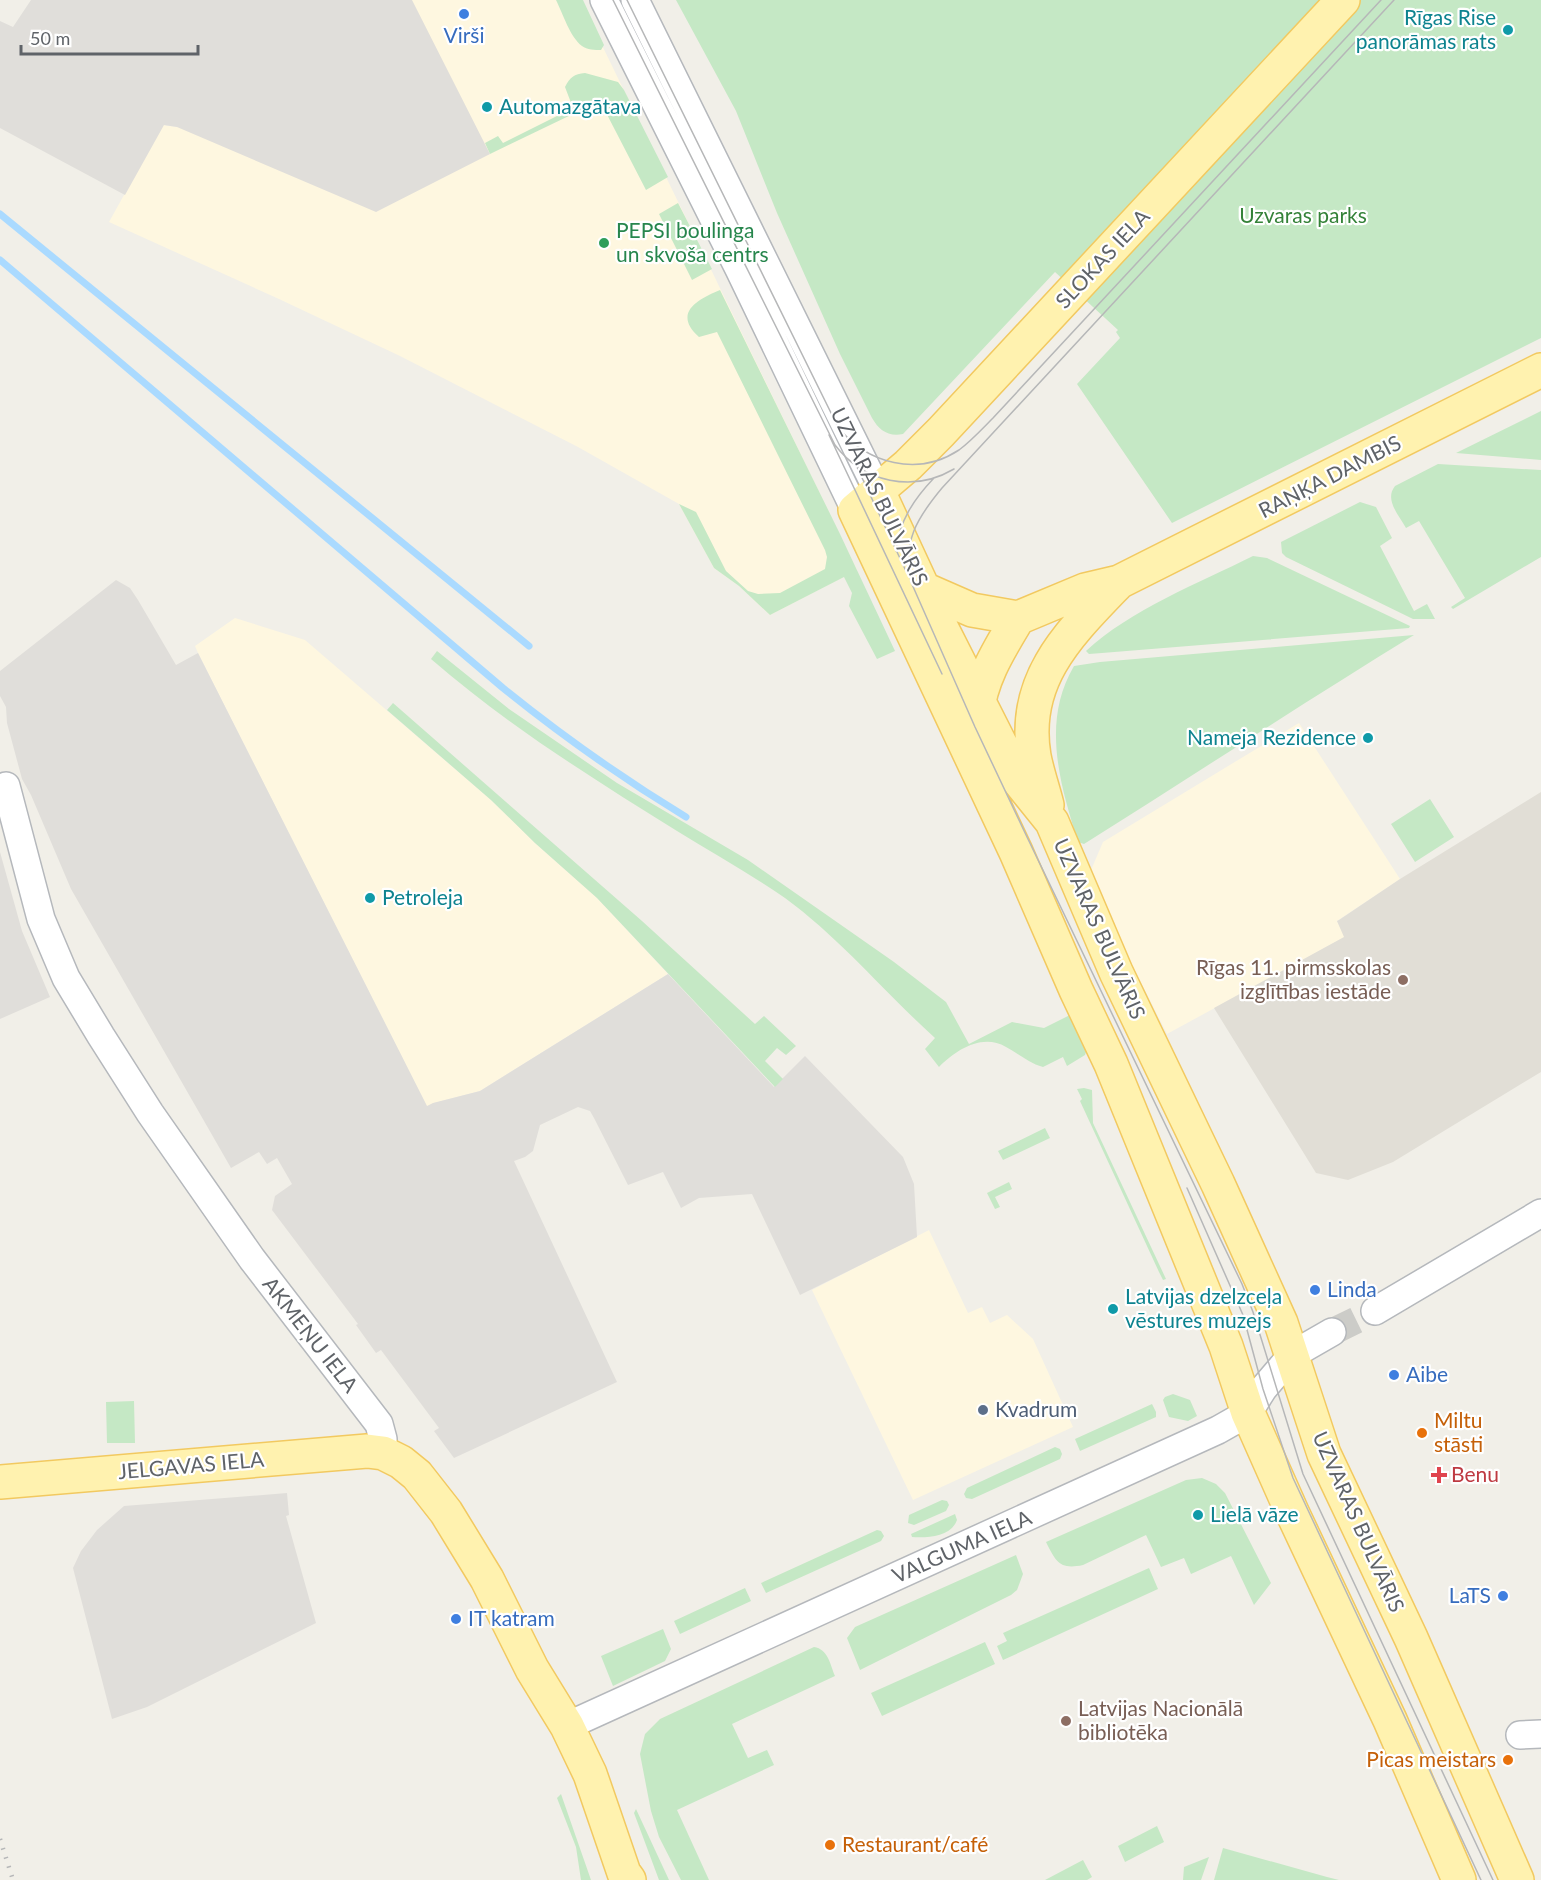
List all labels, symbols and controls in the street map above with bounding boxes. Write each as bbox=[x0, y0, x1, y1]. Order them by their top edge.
place label: Rīgas Rise panorāmas rats bbox=[1356, 4, 1496, 53]
marker: Virši bbox=[457, 7, 471, 21]
scale bar bbox=[21, 18, 198, 56]
place label: Virši bbox=[444, 22, 484, 47]
marker: Rīgas Rise panorāmas rats bbox=[1501, 23, 1515, 37]
text: 50 m bbox=[30, 27, 70, 49]
place label: Automazgātava bbox=[499, 93, 641, 118]
marker: Automazgātava bbox=[480, 100, 494, 114]
park label: Uzvaras parks bbox=[1239, 202, 1367, 227]
street label: SLOKAS IELA bbox=[1050, 203, 1155, 313]
place label: PEPSI boulinga un skvoša centrs bbox=[616, 217, 769, 266]
marker: PEPSI boulinga un skvoša centrs bbox=[597, 236, 611, 250]
street label: UZVARAS BULVĀRIS bbox=[826, 403, 934, 590]
street label: RAŅĶA DAMBIS bbox=[1254, 429, 1405, 522]
place label: Nameja Rezidence bbox=[1187, 724, 1356, 749]
marker: Nameja Rezidence bbox=[1361, 731, 1375, 745]
street label: UZVARAS BULVĀRIS bbox=[1049, 834, 1151, 1023]
place label: Petroleja bbox=[382, 884, 463, 909]
marker: Petroleja bbox=[363, 891, 377, 905]
place label: Rīgas 11. pirmsskolas izglītības iestāde bbox=[1196, 954, 1391, 1003]
marker: Rīgas 11. pirmsskolas izglītības iestāde bbox=[1396, 973, 1410, 987]
street label: AKMEŅU IELA bbox=[258, 1271, 364, 1397]
place label: Linda bbox=[1327, 1276, 1377, 1301]
place label: Latvijas dzelzceļa vēstures muzejs bbox=[1125, 1283, 1282, 1332]
marker: Linda bbox=[1308, 1283, 1322, 1297]
marker: Latvijas dzelzceļa vēstures muzejs bbox=[1106, 1302, 1120, 1316]
place label: Aibe bbox=[1406, 1361, 1448, 1386]
marker: Aibe bbox=[1387, 1368, 1401, 1382]
place label: Kvadrum bbox=[995, 1396, 1077, 1421]
marker: Kvadrum bbox=[976, 1403, 990, 1417]
place label: Miltu stāsti bbox=[1434, 1407, 1483, 1456]
marker: Miltu stāsti bbox=[1415, 1426, 1429, 1440]
street label: UZVARAS BULVĀRIS bbox=[1308, 1427, 1410, 1616]
street label: JELGAVAS IELA bbox=[117, 1446, 266, 1483]
place label: Benu bbox=[1451, 1461, 1499, 1486]
marker: Benu bbox=[1432, 1468, 1446, 1482]
place label: Lielā vāze bbox=[1210, 1501, 1299, 1526]
street label: VALGUMA IELA bbox=[888, 1503, 1036, 1587]
marker: Lielā vāze bbox=[1191, 1508, 1205, 1522]
place label: LaTS bbox=[1449, 1582, 1491, 1607]
marker: LaTS bbox=[1496, 1589, 1510, 1603]
place label: IT katram bbox=[468, 1605, 555, 1630]
marker: IT katram bbox=[449, 1612, 463, 1626]
place label: Latvijas Nacionālā bibliotēka bbox=[1078, 1695, 1243, 1744]
marker: Latvijas Nacionālā bibliotēka bbox=[1059, 1714, 1073, 1728]
place label: Picas meistars bbox=[1366, 1746, 1496, 1771]
marker: Picas meistars bbox=[1501, 1753, 1515, 1767]
place label: Restaurant/café bbox=[842, 1831, 988, 1856]
marker: Restaurant/café bbox=[823, 1838, 837, 1852]

